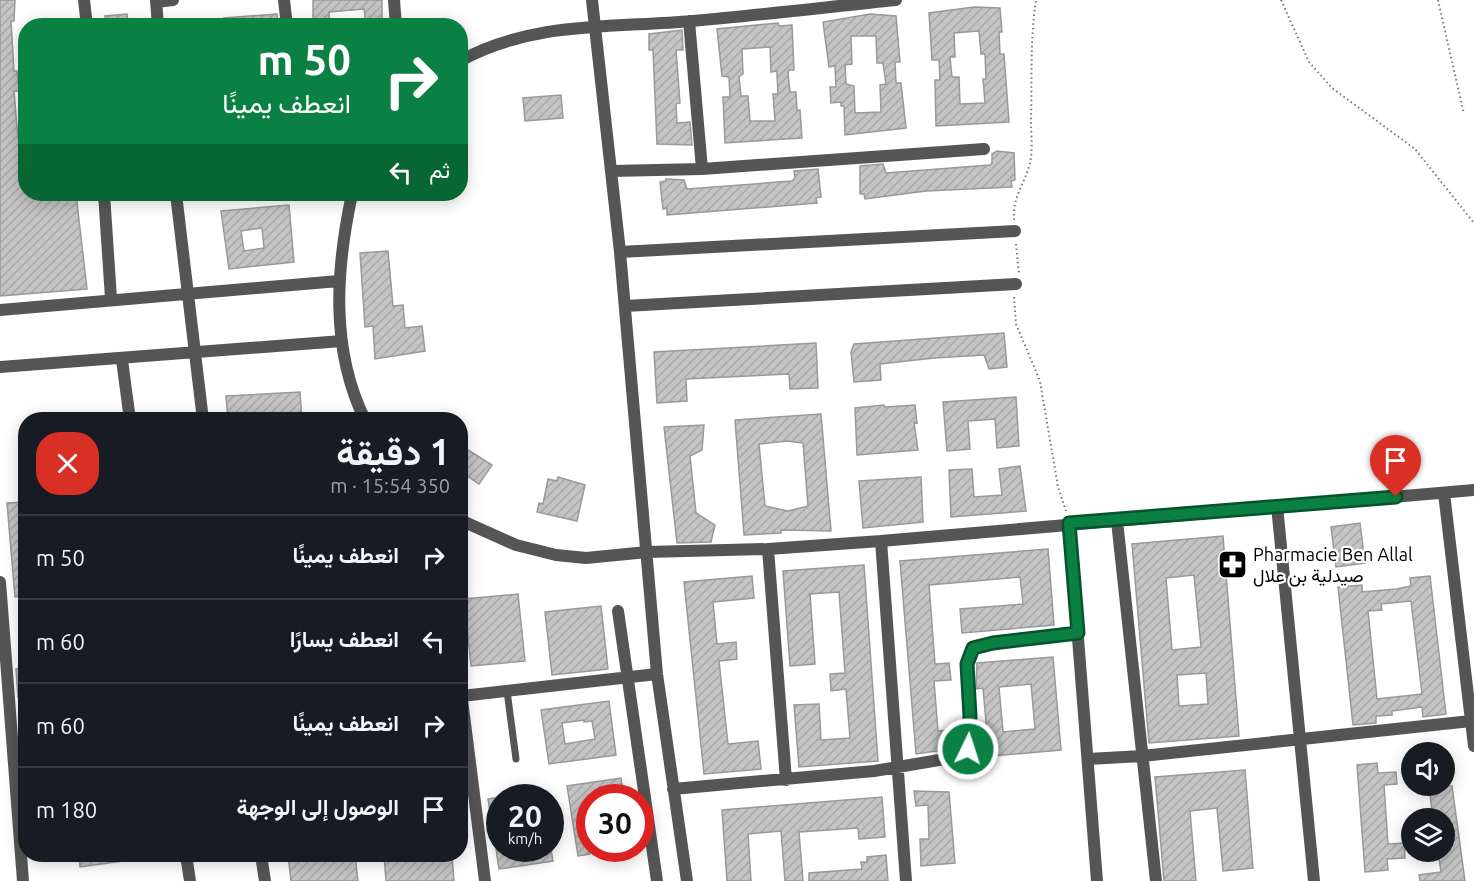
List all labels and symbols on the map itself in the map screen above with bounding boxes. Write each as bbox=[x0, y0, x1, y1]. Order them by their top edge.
pin bbox=[1370, 435, 1421, 497]
place label: Pharmacie Ben Allal صيدلية بن علال bbox=[1253, 544, 1413, 587]
pharmacy icon: Pharmacie Ben Allal صيدلية بن علال bbox=[1216, 548, 1248, 580]
position arrow bbox=[936, 717, 1000, 781]
speed limit sign: 30 bbox=[576, 784, 654, 862]

